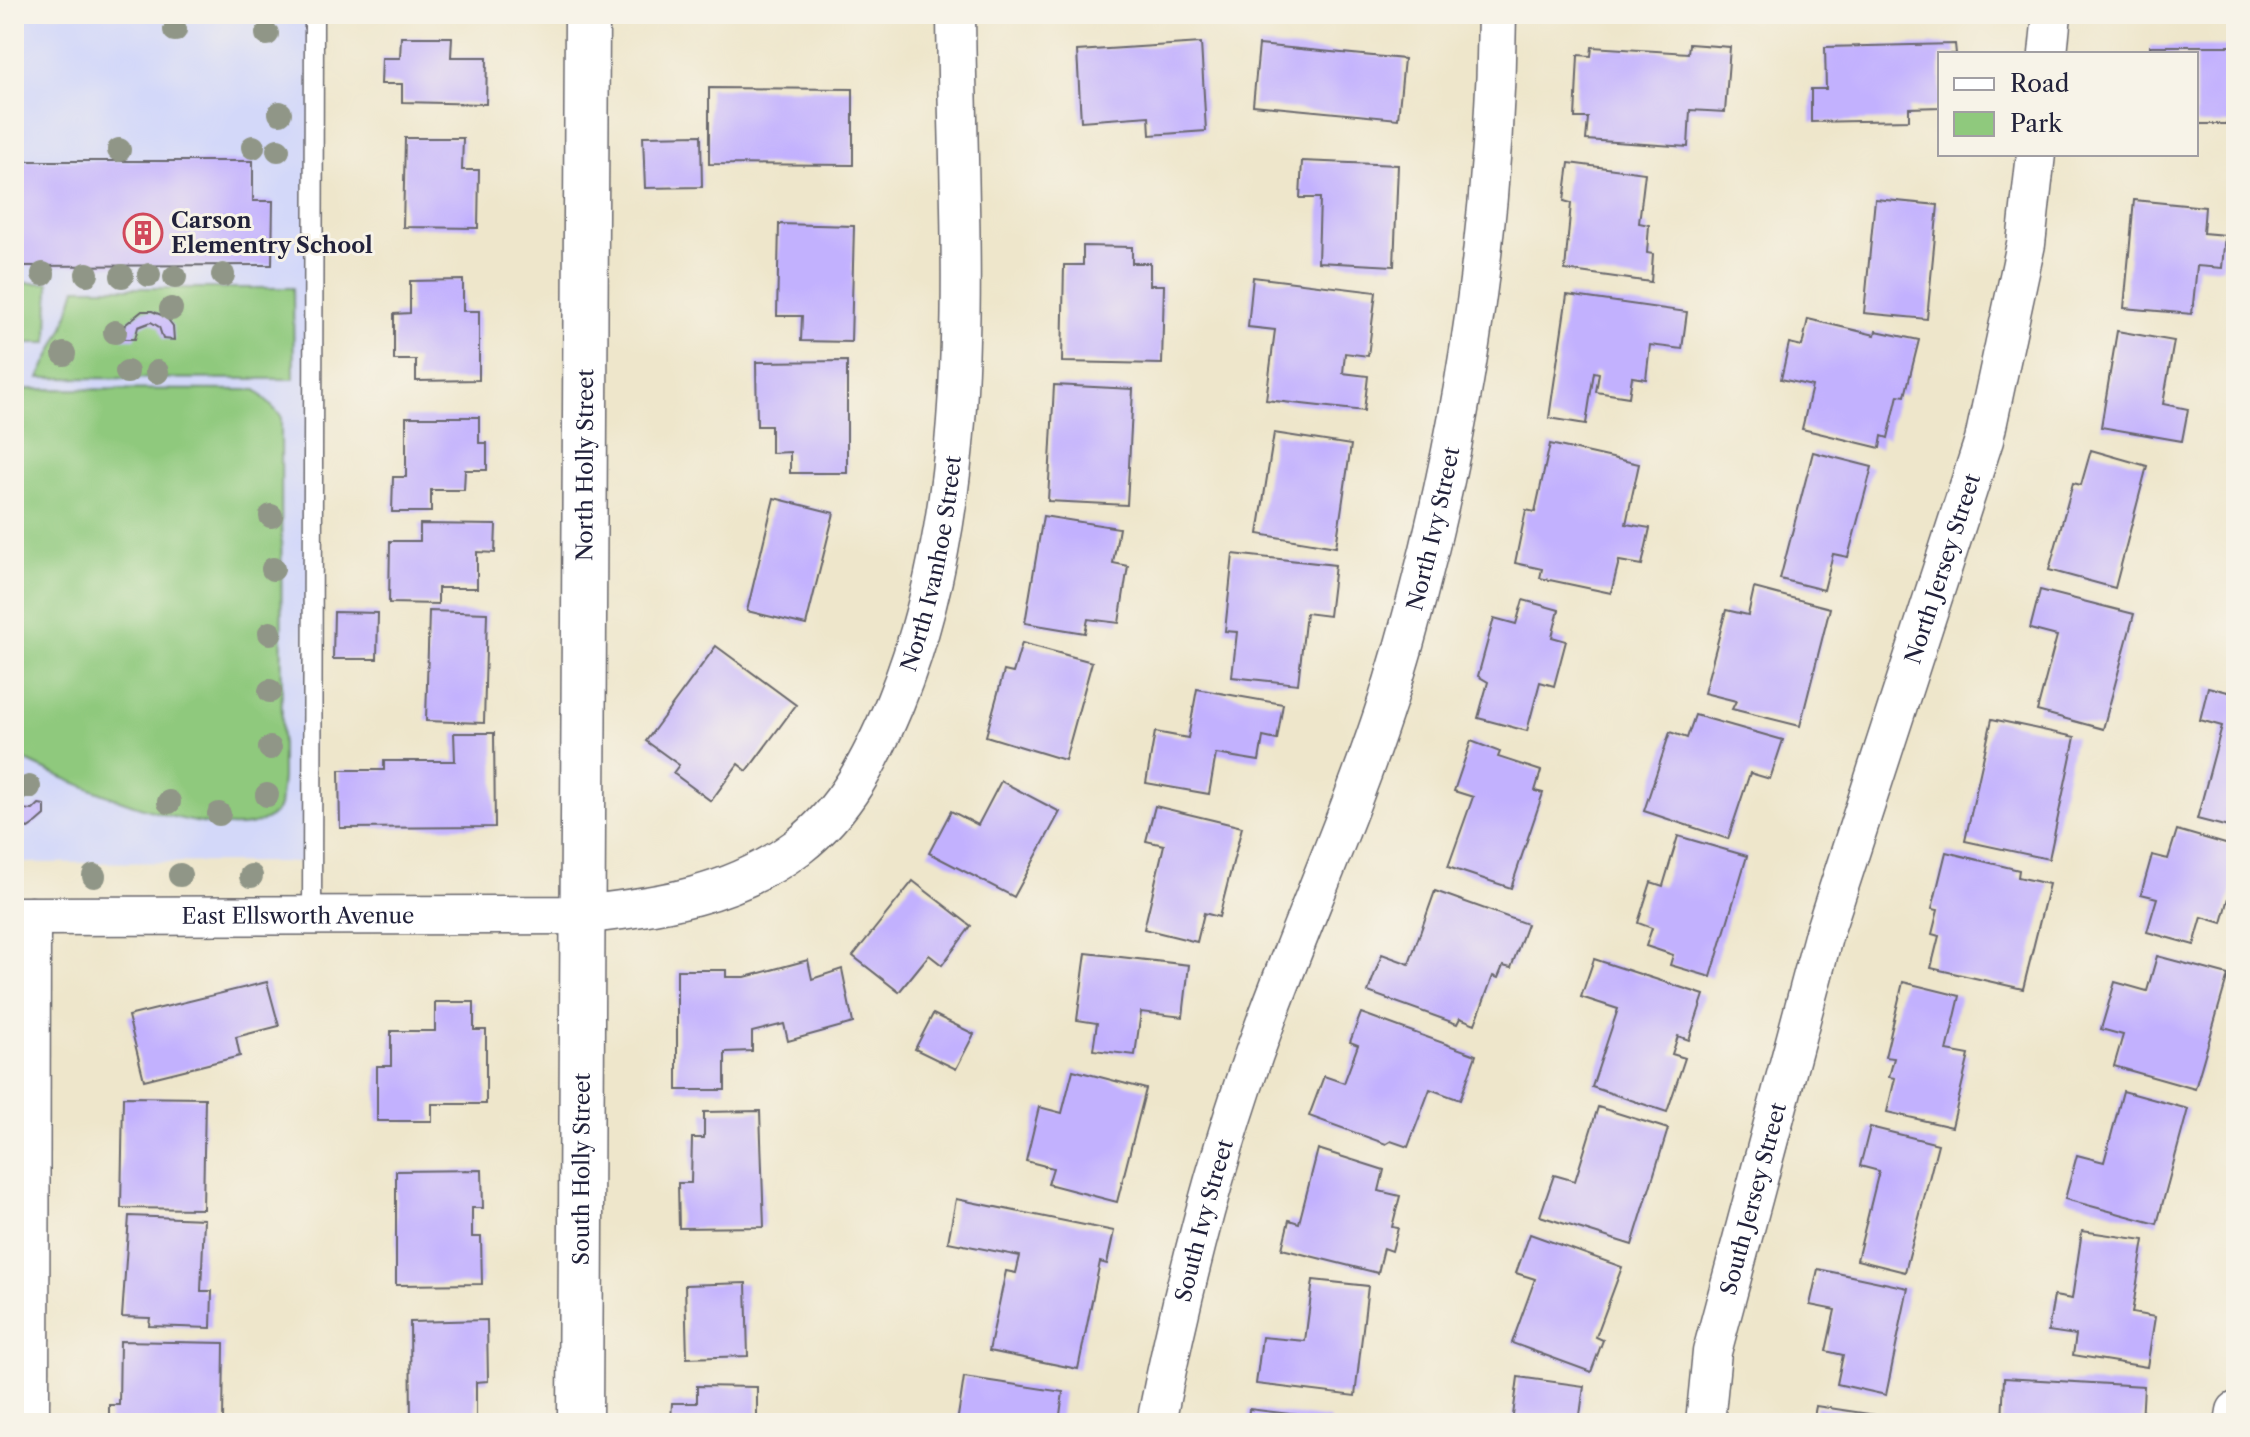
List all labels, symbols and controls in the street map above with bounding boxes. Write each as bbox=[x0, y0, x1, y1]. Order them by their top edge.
legend bbox=[1938, 52, 2198, 156]
text: Road bbox=[2010, 69, 2070, 98]
text: Park bbox=[2010, 109, 2063, 138]
place label: Carson Elementry School bbox=[171, 207, 373, 259]
building icon: Carson Elementry School bbox=[122, 212, 164, 254]
street label: North Holly Street bbox=[571, 369, 599, 561]
street label: North Ivy Street bbox=[1401, 444, 1465, 613]
street label: North Ivanhoe Street bbox=[895, 454, 966, 675]
street label: North Jersey Street bbox=[1899, 470, 1986, 667]
street label: East Ellsworth Avenue bbox=[182, 902, 414, 929]
street label: South Holly Street bbox=[567, 1073, 595, 1265]
street label: South Jersey Street bbox=[1714, 1099, 1792, 1298]
street label: South Ivy Street bbox=[1169, 1136, 1239, 1304]

